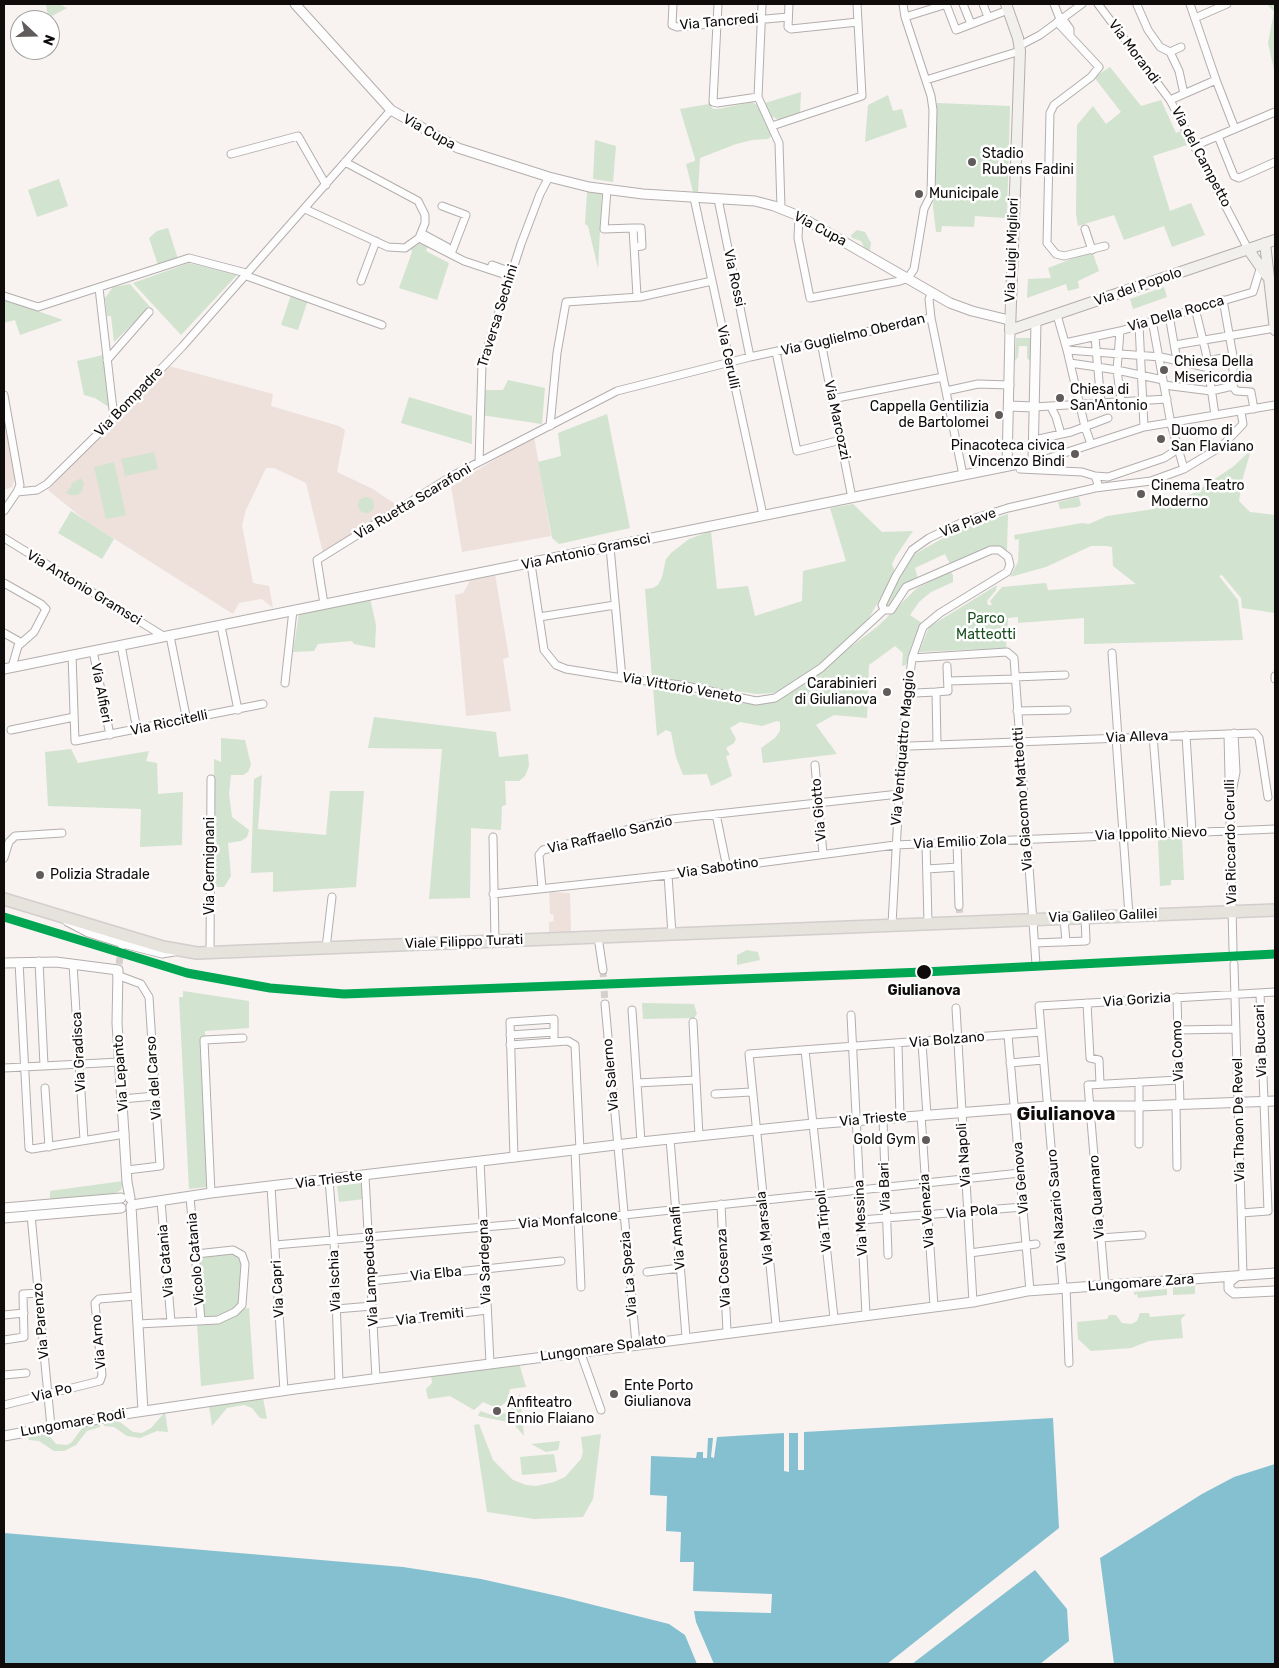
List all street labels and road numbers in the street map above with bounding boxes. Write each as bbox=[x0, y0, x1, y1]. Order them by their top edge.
street label: Via Tancredi bbox=[679, 10, 759, 34]
street label: Via Morandi bbox=[1104, 17, 1164, 87]
street label: Via del Campetto bbox=[1167, 104, 1235, 210]
street label: Via Cupa bbox=[400, 111, 458, 153]
street label: Via Luigi Migliori bbox=[1002, 197, 1022, 303]
street label: Via Cupa bbox=[791, 208, 849, 250]
street label: Via Rossi bbox=[720, 248, 748, 308]
street label: Traversa Sechini bbox=[474, 262, 522, 370]
street label: Via del Popolo bbox=[1092, 264, 1184, 310]
street label: Via Della Rocca bbox=[1126, 292, 1226, 336]
street label: Via Guglielmo Oberdan bbox=[779, 310, 927, 360]
street label: Via Cerulli bbox=[713, 324, 743, 390]
street label: Via Bompadre bbox=[91, 363, 167, 441]
street label: Via Marcozzi bbox=[820, 379, 854, 461]
street label: Via Ruetta Scarafoni bbox=[352, 460, 474, 544]
street label: Via Piave bbox=[937, 505, 999, 541]
street label: Via Antonio Gramsci bbox=[520, 530, 652, 574]
street label: Via Antonio Gramsci bbox=[23, 547, 145, 629]
street label: Via Alfieri bbox=[87, 662, 115, 724]
street label: Via Vittorio Veneto bbox=[621, 669, 743, 707]
street label: Via Ventiquattro Maggio bbox=[888, 669, 918, 827]
street label: Via Riccitelli bbox=[129, 707, 209, 739]
street label: Via Giacomo Matteotti bbox=[1010, 727, 1036, 871]
street label: Via Alleva bbox=[1105, 728, 1169, 746]
street label: Via Giotto bbox=[808, 778, 830, 842]
street label: Via Riccardo Cerulli bbox=[1222, 779, 1240, 905]
street label: Via Raffaello Sanzio bbox=[546, 812, 674, 858]
street label: Via Cermignani bbox=[202, 817, 218, 915]
street label: Via Ippolito Nievo bbox=[1095, 824, 1207, 844]
street label: Via Emilio Zola bbox=[913, 831, 1007, 853]
street label: Via Sabotino bbox=[676, 854, 760, 882]
street label: Via Galileo Galilei bbox=[1048, 906, 1158, 926]
street label: Viale Filippo Turati bbox=[404, 932, 524, 952]
street label: Via Gorizia bbox=[1102, 989, 1172, 1011]
street label: Via Buccari bbox=[1251, 1004, 1271, 1078]
street label: Via Gradisca bbox=[69, 1011, 89, 1093]
street label: Via Como bbox=[1169, 1020, 1187, 1082]
street label: Via Bolzano bbox=[908, 1028, 986, 1052]
street label: Via Lepanto bbox=[110, 1034, 132, 1112]
street label: Via del Carso bbox=[143, 1035, 165, 1121]
street label: Via Salerno bbox=[599, 1038, 623, 1112]
street label: Via Thaon De Revel bbox=[1230, 1058, 1248, 1182]
street label: Via Trieste bbox=[839, 1108, 907, 1130]
street label: Via Napoli bbox=[953, 1122, 975, 1188]
street label: Via Genova bbox=[1009, 1141, 1033, 1215]
street label: Via Nazario Sauro bbox=[1044, 1148, 1070, 1264]
street label: Via Quarnaro bbox=[1086, 1154, 1108, 1240]
street label: Via Bari bbox=[876, 1162, 894, 1212]
street label: Via Trieste bbox=[294, 1168, 364, 1192]
street label: Via Venezia bbox=[916, 1173, 938, 1249]
street label: Via Messina bbox=[851, 1179, 871, 1257]
street label: Via Tripoli bbox=[812, 1189, 836, 1253]
street label: Via Marsala bbox=[753, 1190, 777, 1266]
street label: Via Pola bbox=[946, 1201, 998, 1223]
street label: Via Amalfi bbox=[667, 1205, 689, 1271]
street label: Via Monfalcone bbox=[518, 1207, 618, 1233]
street label: Vicolo Catania bbox=[184, 1212, 208, 1306]
street label: Via Sardegna bbox=[475, 1219, 495, 1305]
street label: Via Catania bbox=[154, 1224, 178, 1298]
street label: Via Lampedusa bbox=[360, 1227, 382, 1327]
street label: Via Cosenza bbox=[714, 1228, 734, 1308]
street label: Via La Spezia bbox=[617, 1231, 641, 1317]
street label: Via Ischia bbox=[326, 1250, 344, 1312]
street label: Via Capri bbox=[268, 1260, 288, 1318]
street label: Via Elba bbox=[409, 1263, 463, 1285]
street label: Lungomare Zara bbox=[1087, 1271, 1195, 1295]
street label: Via Parenzo bbox=[29, 1282, 53, 1360]
street label: Via Tremiti bbox=[395, 1304, 465, 1330]
street label: Via Arno bbox=[88, 1314, 110, 1370]
street label: Lungomare Spalato bbox=[539, 1331, 667, 1365]
street label: Via Po bbox=[30, 1380, 74, 1406]
street label: Lungomare Rodi bbox=[19, 1405, 127, 1441]

